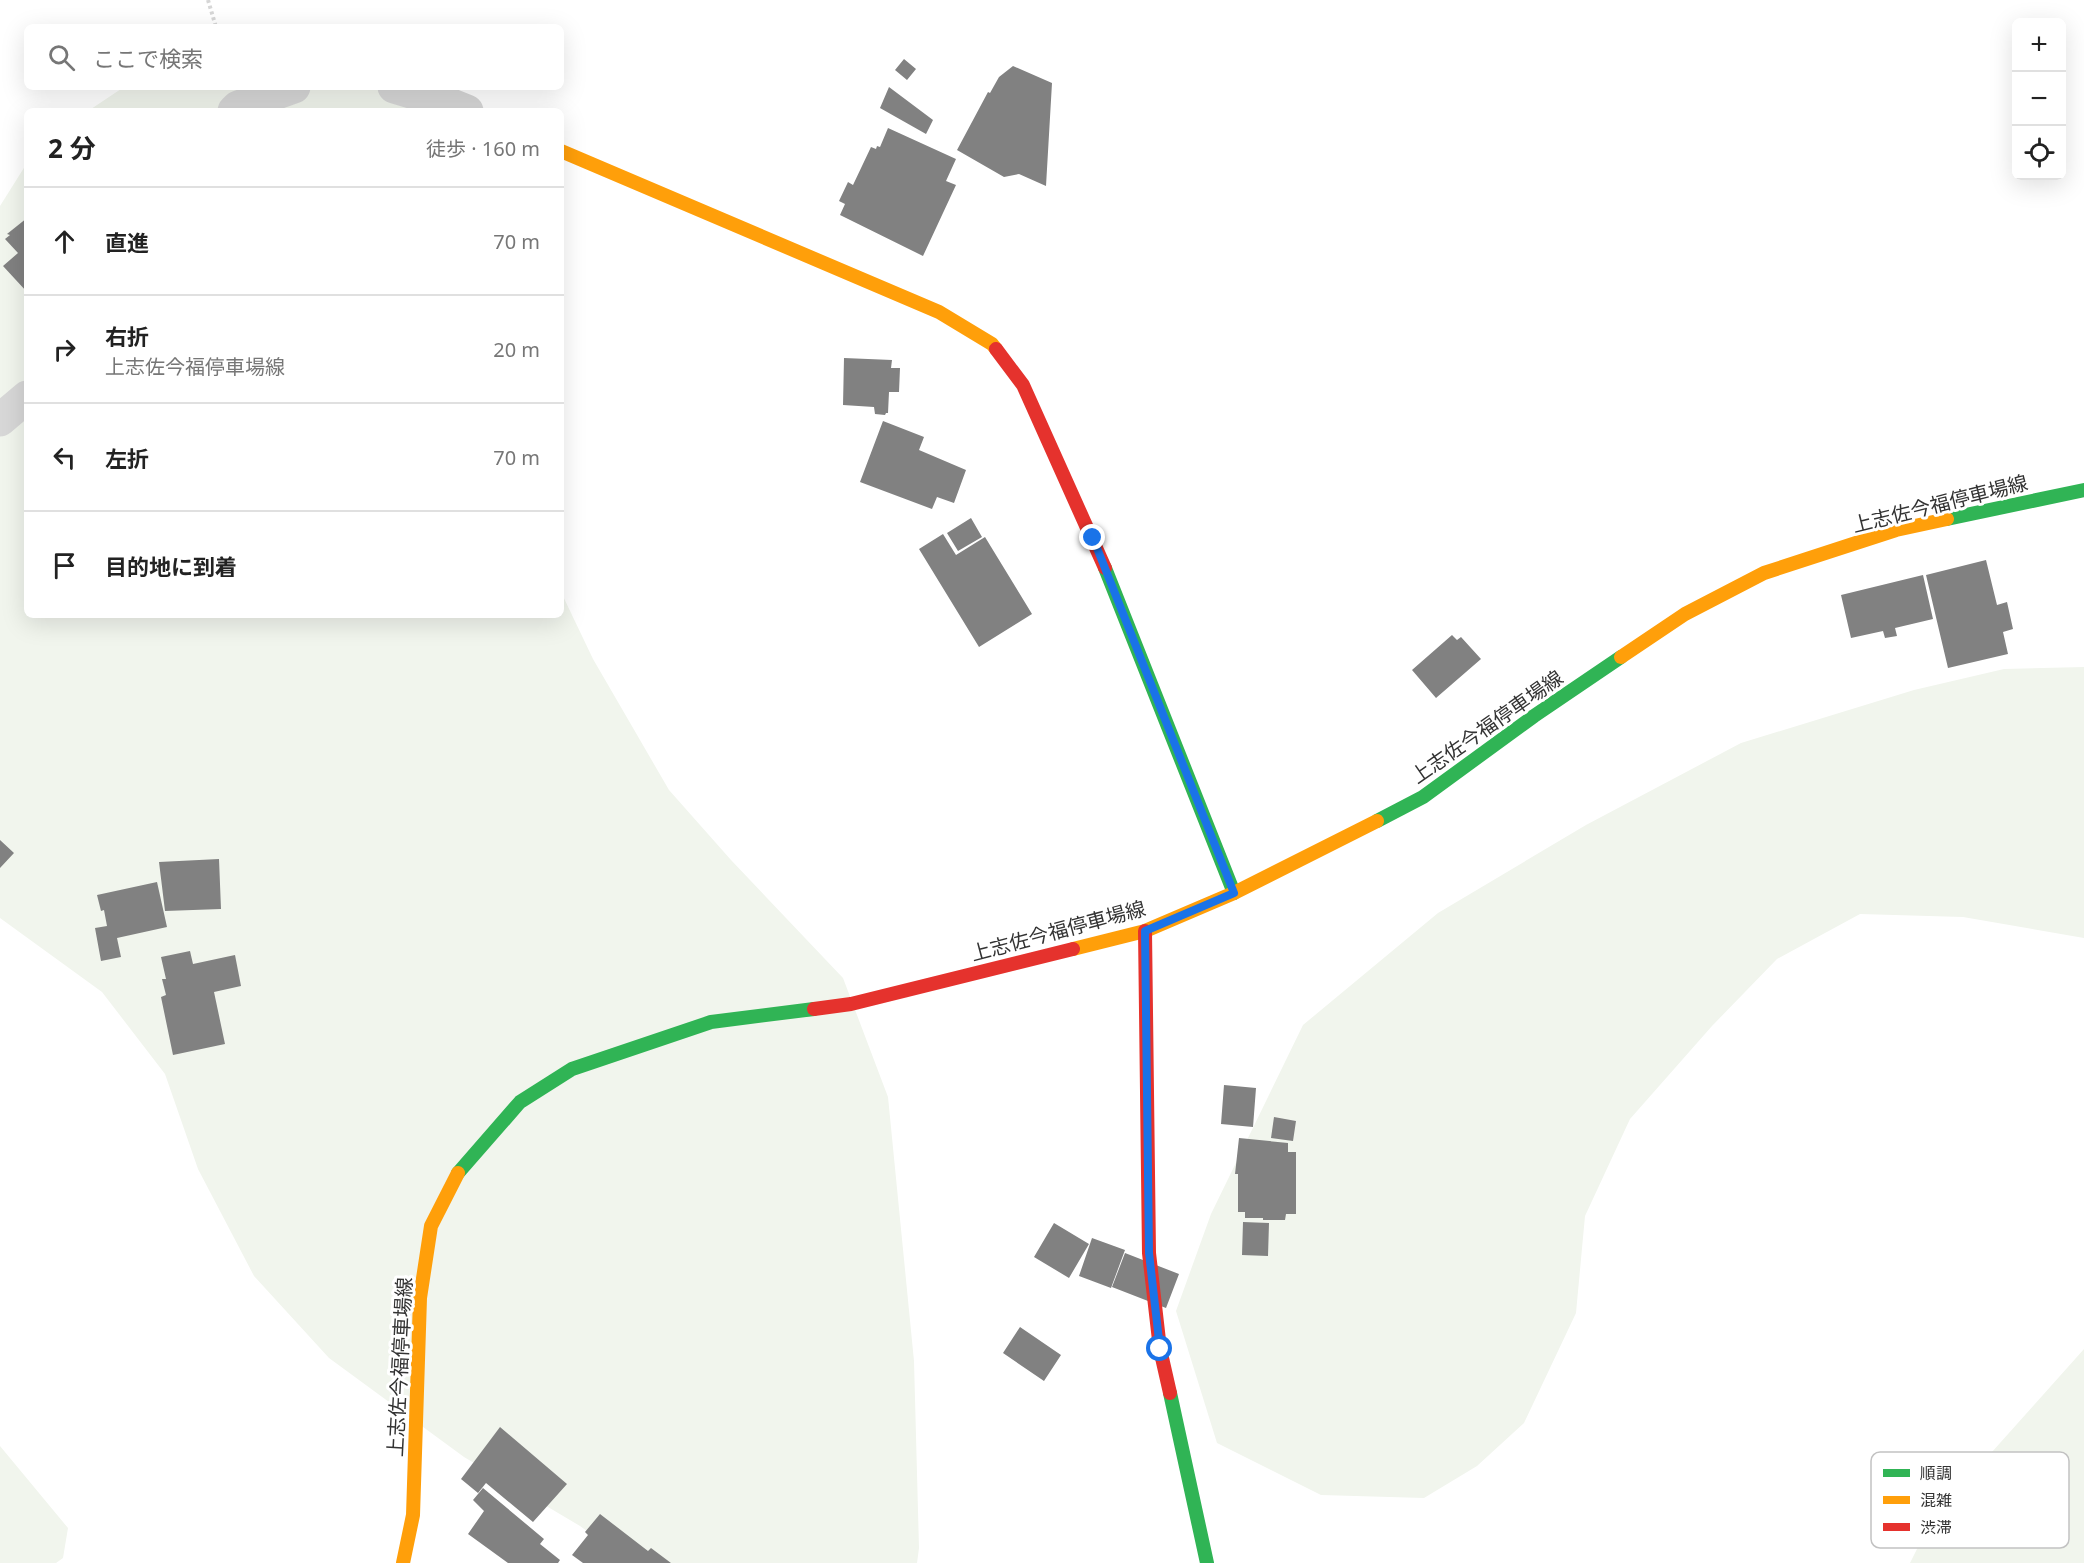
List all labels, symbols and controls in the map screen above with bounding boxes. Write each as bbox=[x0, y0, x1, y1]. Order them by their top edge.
map controls bbox=[2012, 18, 2066, 180]
button: + bbox=[2012, 18, 2066, 72]
search box bbox=[24, 24, 564, 90]
icon: search bbox=[45, 41, 78, 74]
text: ここで検索 bbox=[93, 43, 203, 73]
button: − bbox=[2012, 72, 2066, 126]
button: locate bbox=[2012, 126, 2066, 180]
text: 2 分 bbox=[48, 130, 96, 166]
text: 徒歩 · 160 m bbox=[426, 135, 540, 162]
icon: ahead bbox=[48, 225, 81, 258]
text: 直進 bbox=[105, 227, 149, 257]
text: 70 m bbox=[493, 228, 540, 255]
text: 右折 bbox=[105, 321, 149, 351]
icon: right bbox=[48, 333, 81, 366]
text: 20 m bbox=[493, 336, 540, 363]
text: 上志佐今福停車場線 bbox=[105, 353, 285, 380]
icon: left bbox=[48, 441, 81, 474]
text: 左折 bbox=[105, 443, 149, 473]
text: 70 m bbox=[493, 444, 540, 471]
street label: 上志佐今福停車場線 bbox=[1849, 469, 2030, 538]
route end bbox=[1079, 524, 1105, 550]
icon: arrive bbox=[48, 549, 81, 582]
text: 目的地に到着 bbox=[105, 551, 237, 581]
street label: 上志佐今福停車場線 bbox=[1405, 664, 1568, 789]
street label: 上志佐今福停車場線 bbox=[967, 894, 1148, 967]
street label: 上志佐今福停車場線 bbox=[381, 1276, 418, 1458]
route start bbox=[1146, 1335, 1172, 1361]
legend bbox=[1871, 1452, 2069, 1548]
text: 順調 bbox=[1920, 1462, 1952, 1484]
text: 混雑 bbox=[1920, 1489, 1952, 1511]
text: 渋滞 bbox=[1920, 1516, 1952, 1538]

